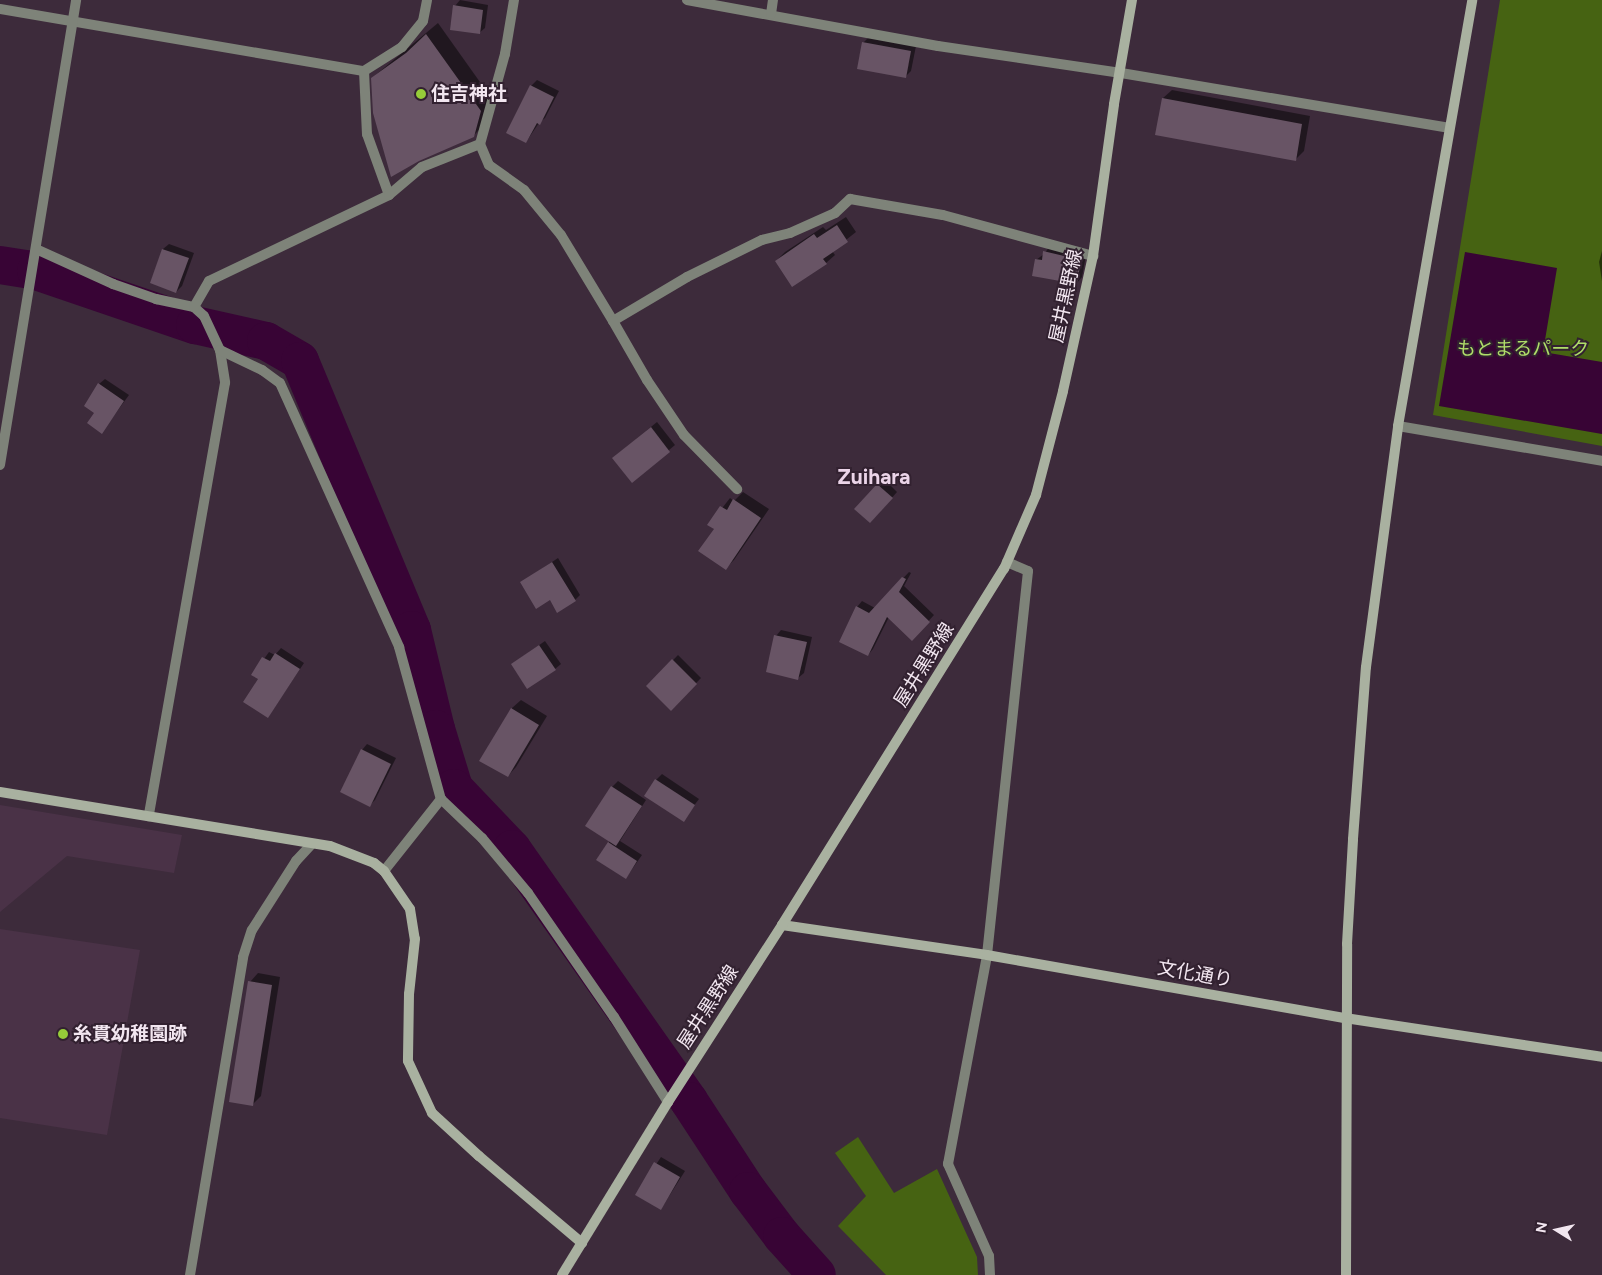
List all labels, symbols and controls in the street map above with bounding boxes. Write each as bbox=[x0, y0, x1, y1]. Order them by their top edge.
place label: 住吉神社 bbox=[431, 83, 507, 105]
marker: 住吉神社 bbox=[415, 88, 427, 100]
street label: 屋井黒野線 bbox=[1045, 247, 1087, 345]
park label: もとまるパーク bbox=[1457, 338, 1589, 360]
district label: Zuihara bbox=[837, 464, 911, 490]
street label: 屋井黒野線 bbox=[889, 619, 959, 711]
street label: 文化通り bbox=[1156, 956, 1234, 992]
street label: 屋井黒野線 bbox=[673, 961, 743, 1053]
place label: 糸貫幼稚園跡 bbox=[73, 1023, 187, 1045]
marker: 糸貫幼稚園跡 bbox=[57, 1028, 69, 1040]
north arrow bbox=[1532, 1205, 1582, 1255]
text: N bbox=[1532, 1221, 1551, 1234]

